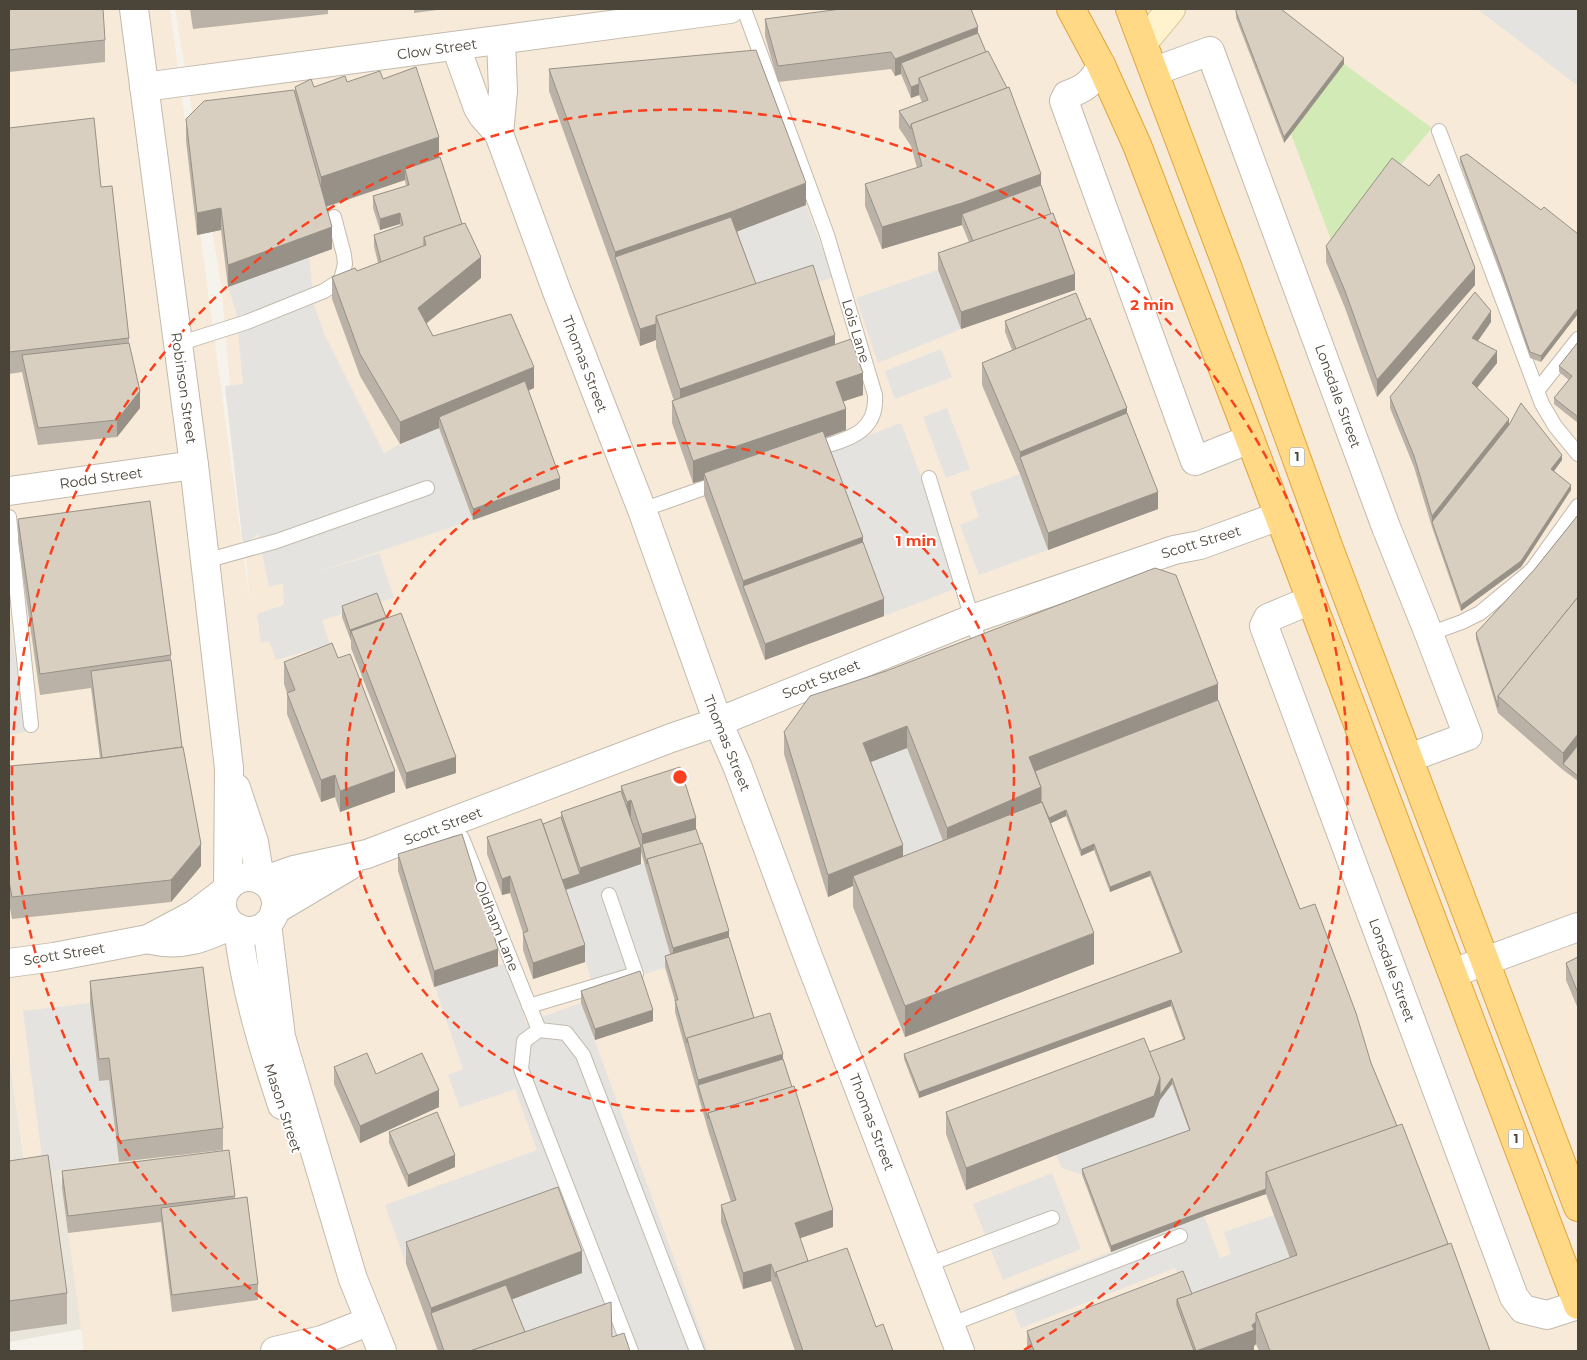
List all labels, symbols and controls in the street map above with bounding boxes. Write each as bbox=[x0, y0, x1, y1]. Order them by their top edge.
street label: Clow Street bbox=[396, 34, 478, 64]
text: 2 min bbox=[1130, 295, 1174, 314]
street label: Lois Lane bbox=[838, 297, 874, 365]
street label: Thomas Street bbox=[558, 313, 612, 415]
street label: Robinson Street bbox=[167, 331, 201, 445]
street label: Lonsdale Street bbox=[1311, 342, 1365, 451]
road number: 1 bbox=[1290, 448, 1304, 467]
street label: Rodd Street bbox=[58, 463, 144, 493]
street label: Scott Street bbox=[1159, 521, 1243, 563]
text: 1 min bbox=[896, 531, 936, 550]
street label: Scott Street bbox=[779, 655, 863, 703]
street label: Thomas Street bbox=[700, 692, 755, 794]
centre of rings bbox=[671, 768, 689, 786]
street label: Scott Street bbox=[401, 803, 485, 849]
street label: Oldham Lane bbox=[471, 878, 523, 974]
street label: Lonsdale Street bbox=[1365, 916, 1419, 1025]
street label: Scott Street bbox=[22, 939, 106, 969]
street label: Mason Street bbox=[260, 1061, 306, 1155]
street label: Thomas Street bbox=[845, 1071, 899, 1173]
road number: 1 bbox=[1508, 1130, 1524, 1148]

